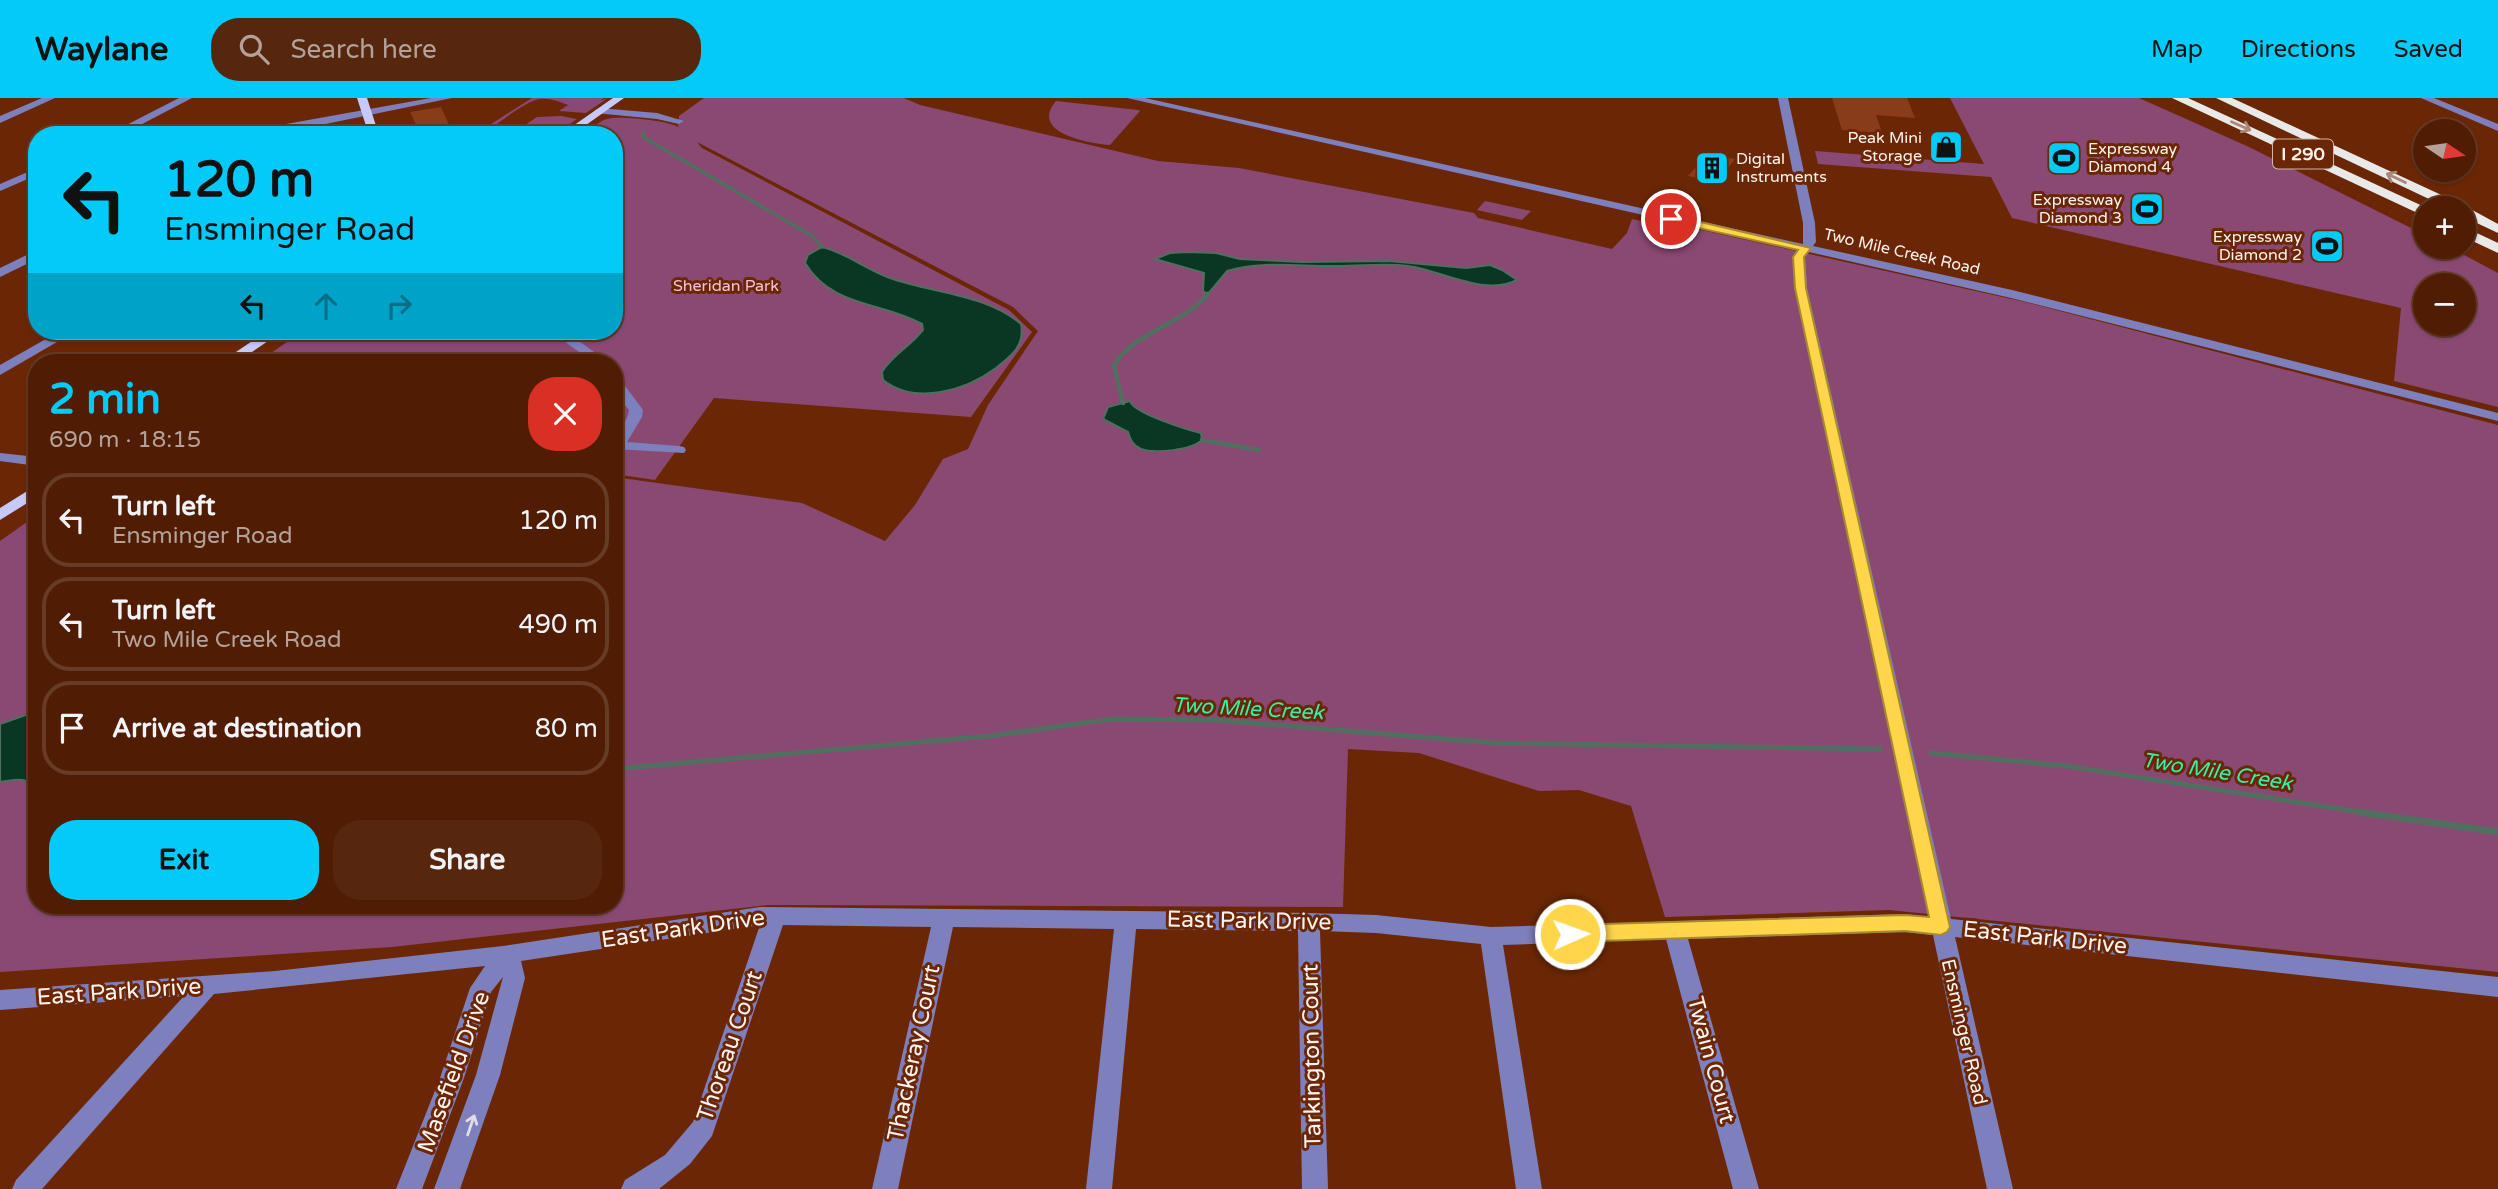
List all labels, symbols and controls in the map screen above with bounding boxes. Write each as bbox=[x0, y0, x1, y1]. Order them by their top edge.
search box bbox=[211, 18, 701, 81]
text: Waylane bbox=[35, 30, 169, 69]
icon: search bbox=[235, 30, 273, 68]
text: Search here bbox=[291, 34, 437, 65]
text: Map bbox=[2151, 35, 2203, 64]
text: Directions bbox=[2241, 35, 2356, 64]
text: Saved bbox=[2394, 35, 2463, 64]
north arrow bbox=[2413, 119, 2476, 182]
map controls bbox=[2413, 119, 2476, 336]
one-way arrow bbox=[2229, 120, 2251, 133]
place label: Peak Mini Storage bbox=[1848, 128, 1922, 166]
shop icon: Peak Mini Storage bbox=[1927, 128, 1965, 166]
sports icon: Expressway Diamond 4 bbox=[2045, 139, 2083, 177]
place label: Expressway Diamond 4 bbox=[2088, 139, 2178, 177]
road number: I 290 bbox=[2273, 140, 2333, 168]
building icon: Digital Instruments bbox=[1693, 149, 1731, 187]
place label: Digital Instruments bbox=[1736, 149, 1827, 187]
text: 120 m bbox=[164, 151, 314, 210]
icon: left bbox=[49, 154, 140, 245]
one-way arrow bbox=[2386, 171, 2407, 185]
pin bbox=[1641, 189, 1701, 249]
place label: Expressway Diamond 3 bbox=[2033, 190, 2122, 228]
sports icon: Expressway Diamond 3 bbox=[2128, 190, 2166, 228]
button: + bbox=[2413, 196, 2476, 259]
icon: arrive bbox=[1652, 200, 1690, 238]
text: Ensminger Road bbox=[164, 211, 415, 249]
street label: Two Mile Creek Road bbox=[1822, 224, 1982, 280]
place label: Expressway Diamond 2 bbox=[2213, 227, 2302, 265]
sports icon: Expressway Diamond 2 bbox=[2308, 227, 2346, 265]
button: − bbox=[2413, 273, 2476, 336]
park label: Sheridan Park bbox=[673, 276, 779, 296]
icon: left bbox=[234, 287, 272, 325]
icon: ahead bbox=[307, 287, 345, 325]
icon: right bbox=[380, 287, 418, 325]
text: 2 min bbox=[49, 374, 161, 425]
button: close bbox=[528, 377, 602, 451]
text: 690 m · 18:15 bbox=[49, 426, 201, 454]
text: Turn left bbox=[112, 491, 215, 522]
icon: left bbox=[53, 501, 91, 539]
text: 120 m bbox=[518, 505, 598, 536]
text: Ensminger Road bbox=[112, 522, 293, 550]
text: Turn left bbox=[112, 595, 215, 626]
icon: left bbox=[53, 605, 91, 643]
text: 490 m bbox=[518, 609, 598, 640]
text: Two Mile Creek Road bbox=[112, 626, 341, 654]
water label: Two Mile Creek bbox=[1172, 693, 1326, 726]
icon: arrive bbox=[53, 709, 91, 747]
text: Arrive at destination bbox=[112, 713, 362, 744]
text: 80 m bbox=[535, 713, 598, 744]
water label: Two Mile Creek bbox=[2140, 748, 2295, 796]
button: Exit bbox=[49, 820, 319, 900]
button: Share bbox=[333, 820, 602, 900]
position arrow bbox=[1533, 897, 1607, 971]
street label: East Park Drive bbox=[599, 904, 767, 954]
street label: East Park Drive bbox=[1166, 906, 1332, 936]
street label: East Park Drive bbox=[1962, 915, 2128, 961]
street label: Ensminger Road bbox=[1937, 957, 1991, 1107]
street label: Thackeray Court bbox=[882, 962, 946, 1144]
street label: Tarkington Court bbox=[1296, 963, 1328, 1148]
street label: Thoreau Court bbox=[691, 967, 769, 1125]
street label: East Park Drive bbox=[36, 972, 202, 1012]
street label: Masefield Drive bbox=[412, 987, 496, 1157]
street label: Twain Court bbox=[1681, 993, 1741, 1127]
one-way arrow bbox=[465, 1114, 478, 1136]

